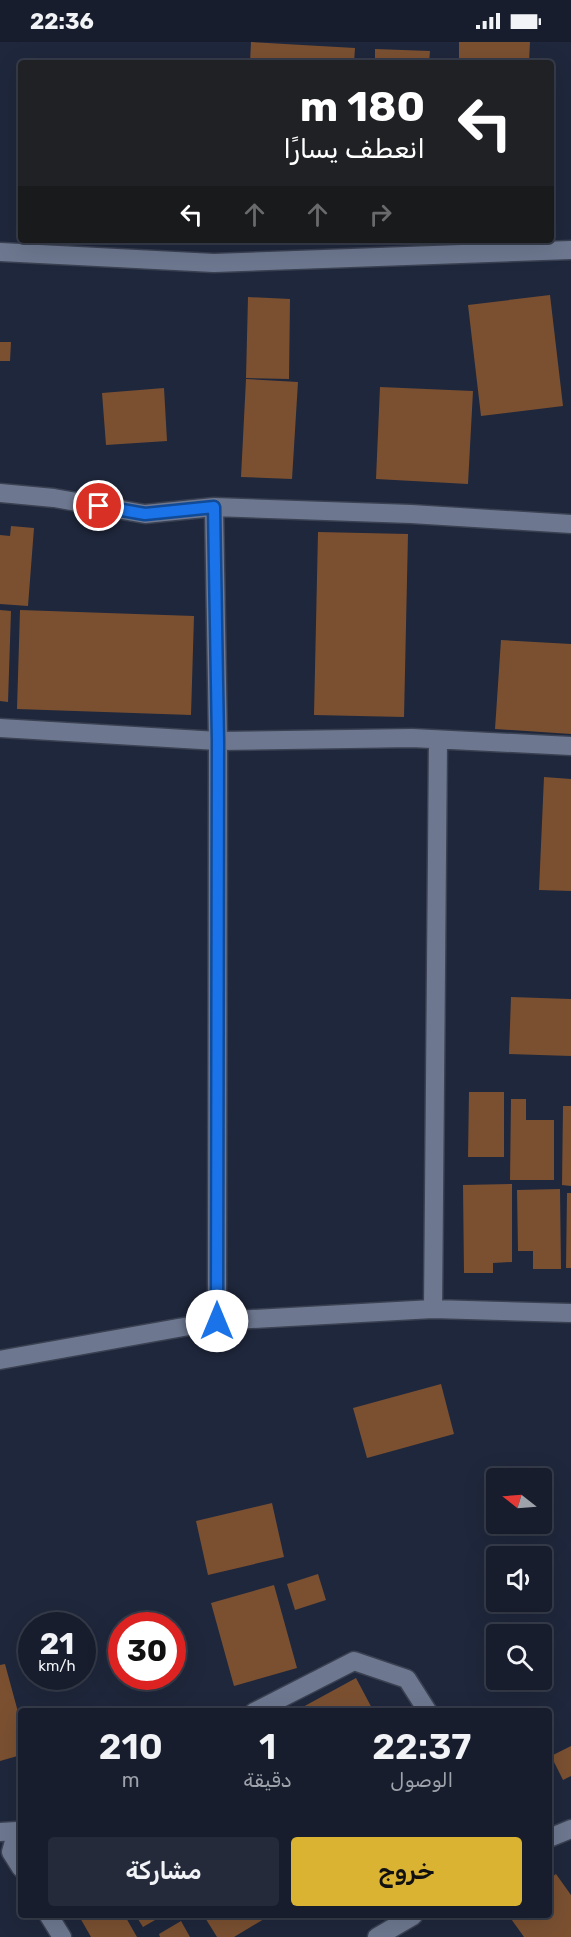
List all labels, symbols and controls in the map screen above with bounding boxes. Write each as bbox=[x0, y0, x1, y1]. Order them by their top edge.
text: 22:36 bbox=[30, 8, 94, 35]
text: 180 m bbox=[300, 82, 425, 132]
icon: left bbox=[446, 84, 524, 162]
text: انعطف يسارًا bbox=[283, 133, 425, 165]
icon: left bbox=[175, 198, 208, 231]
icon: ahead bbox=[238, 198, 271, 231]
icon: ahead bbox=[301, 198, 334, 231]
icon: right bbox=[364, 198, 397, 231]
pin bbox=[73, 480, 124, 531]
icon: arrive bbox=[82, 489, 115, 522]
position arrow bbox=[185, 1289, 249, 1353]
north arrow bbox=[486, 1468, 552, 1534]
map controls bbox=[486, 1468, 552, 1690]
button: sound bbox=[486, 1546, 552, 1612]
speed limit sign: 30 bbox=[108, 1612, 186, 1690]
button: search bbox=[486, 1624, 552, 1690]
text: 21 bbox=[40, 1626, 74, 1662]
text: km/h bbox=[38, 1657, 76, 1675]
text: 210 bbox=[99, 1725, 163, 1768]
text: 1 bbox=[259, 1725, 276, 1768]
text: 22:37 bbox=[372, 1725, 471, 1768]
text: m bbox=[122, 1768, 140, 1792]
text: دقيقة bbox=[243, 1768, 292, 1792]
text: الوصول bbox=[390, 1768, 453, 1792]
button: مشاركة bbox=[48, 1837, 279, 1906]
button: خروج bbox=[291, 1837, 522, 1906]

